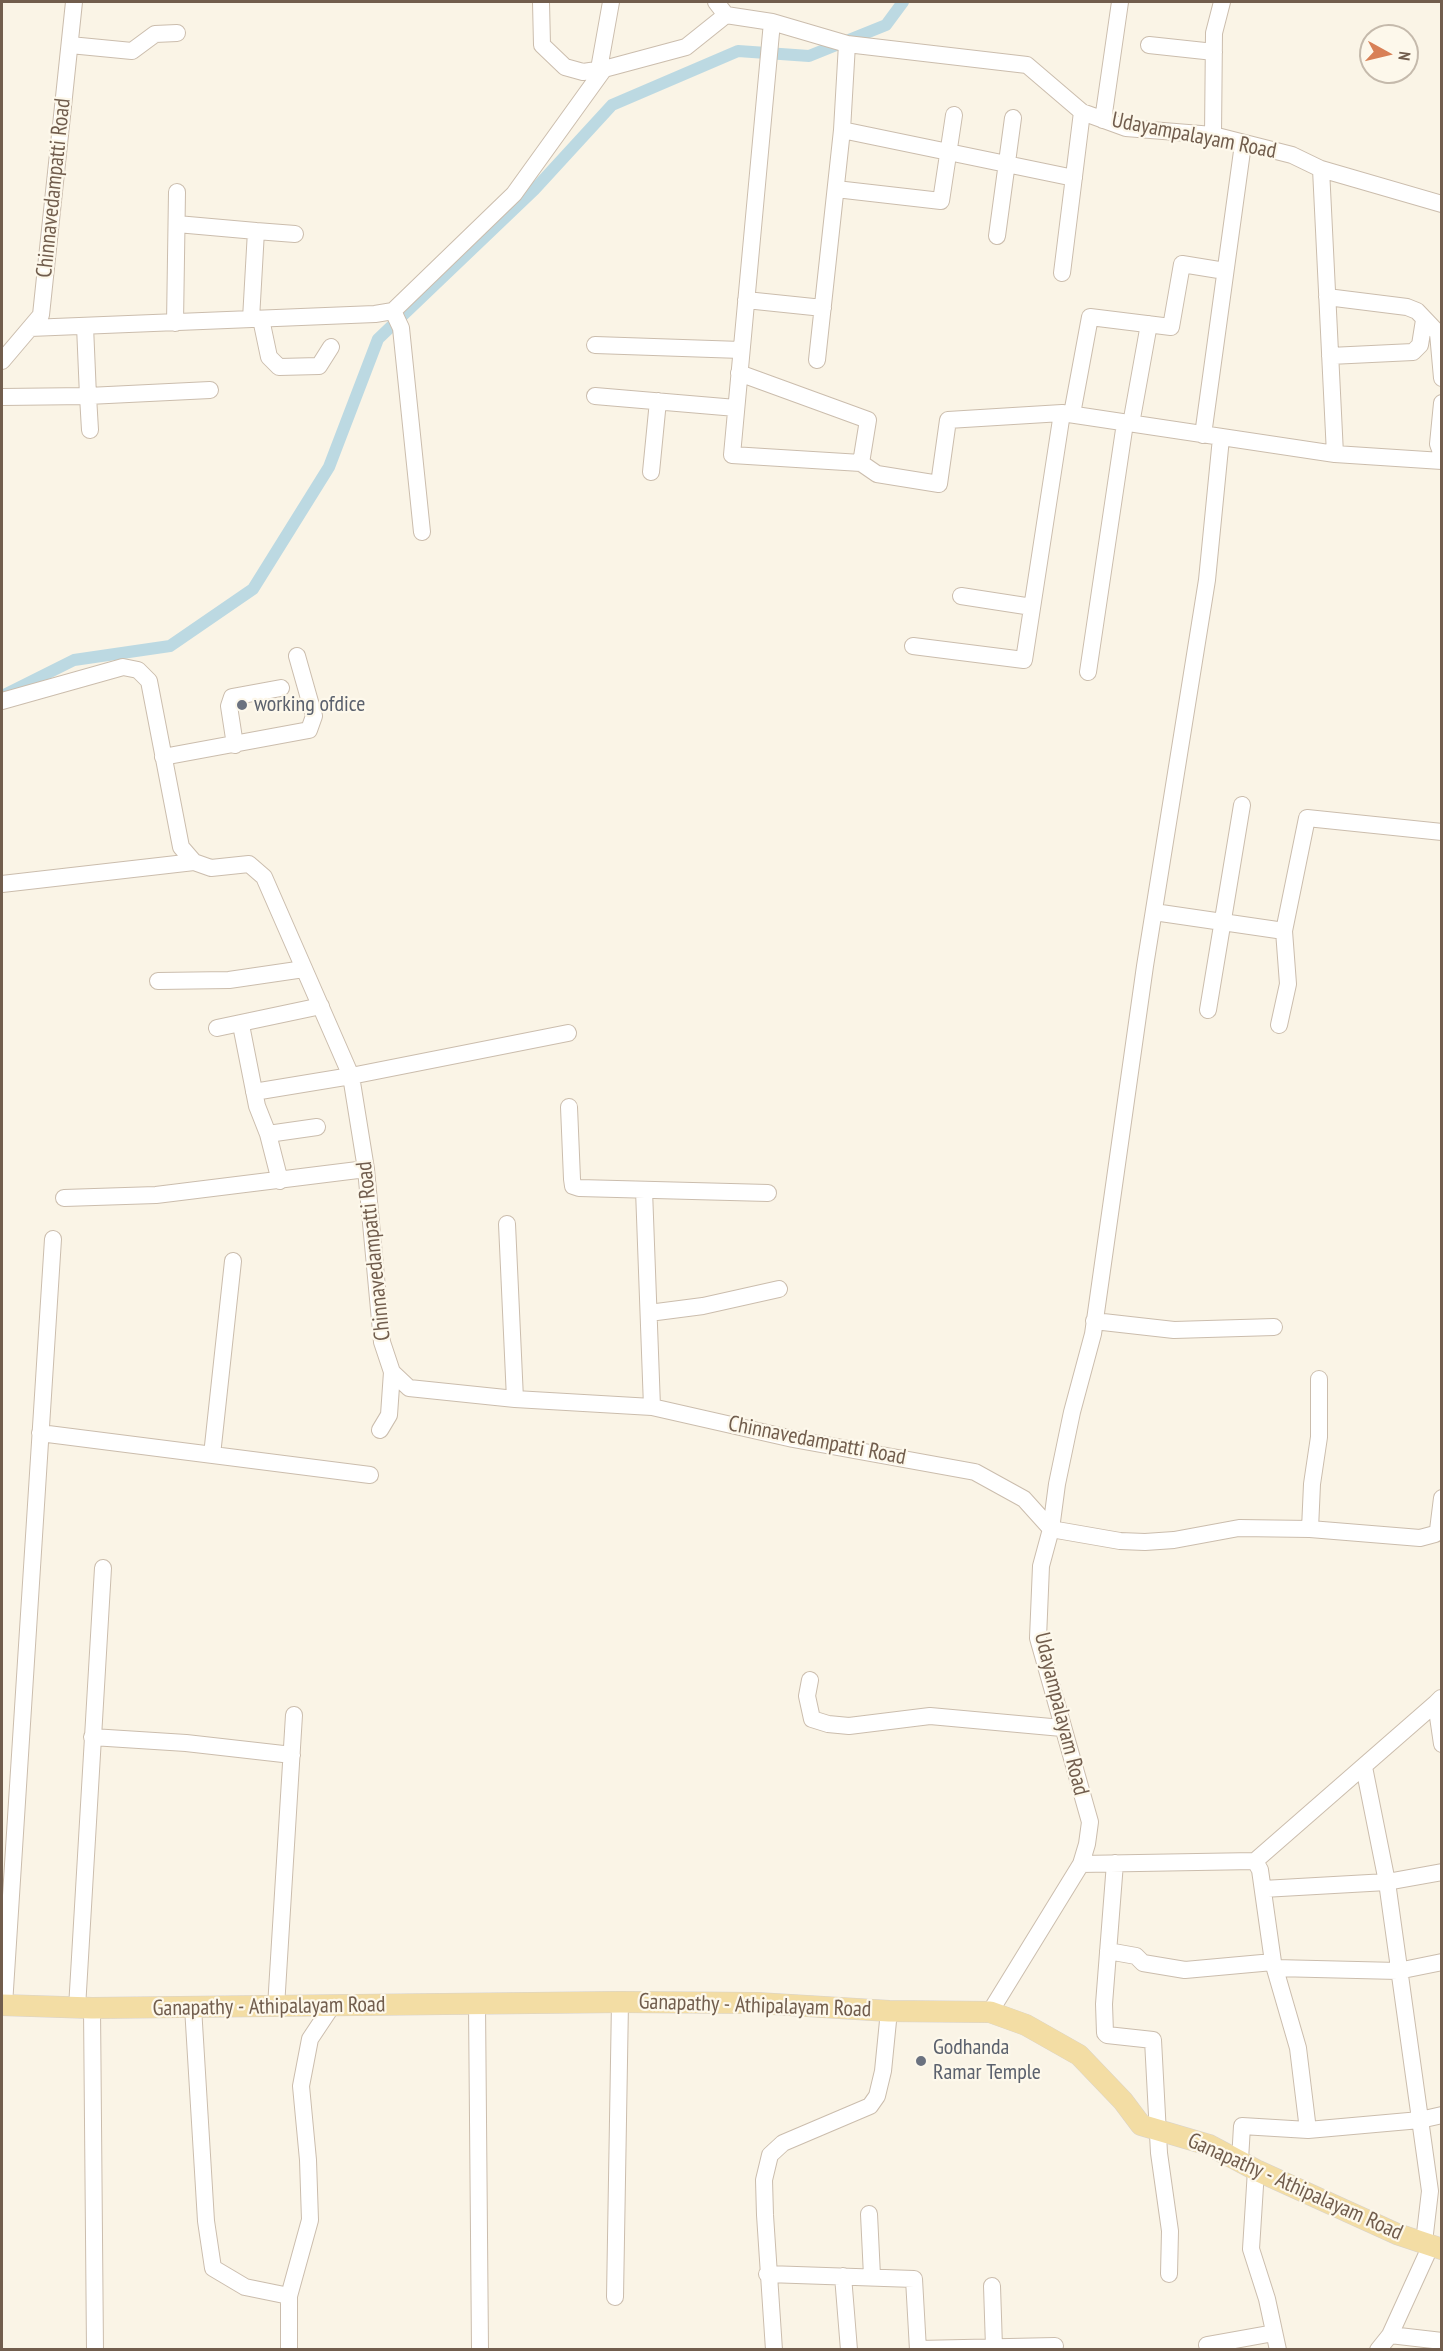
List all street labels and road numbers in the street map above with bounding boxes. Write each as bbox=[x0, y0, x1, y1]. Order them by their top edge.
street label: Chinnavedampatti Road bbox=[31, 97, 77, 279]
street label: Udayampalayam Road bbox=[1109, 107, 1279, 165]
street label: Chinnavedampatti Road bbox=[351, 1160, 397, 1342]
street label: Chinnavedampatti Road bbox=[726, 1411, 908, 1471]
street label: Udayampalayam Road bbox=[1028, 1630, 1094, 1798]
street label: Ganapathy - Athipalayam Road bbox=[638, 1989, 872, 2023]
street label: Ganapathy - Athipalayam Road bbox=[152, 1992, 386, 2022]
street label: Ganapathy - Athipalayam Road bbox=[1183, 2128, 1407, 2246]

